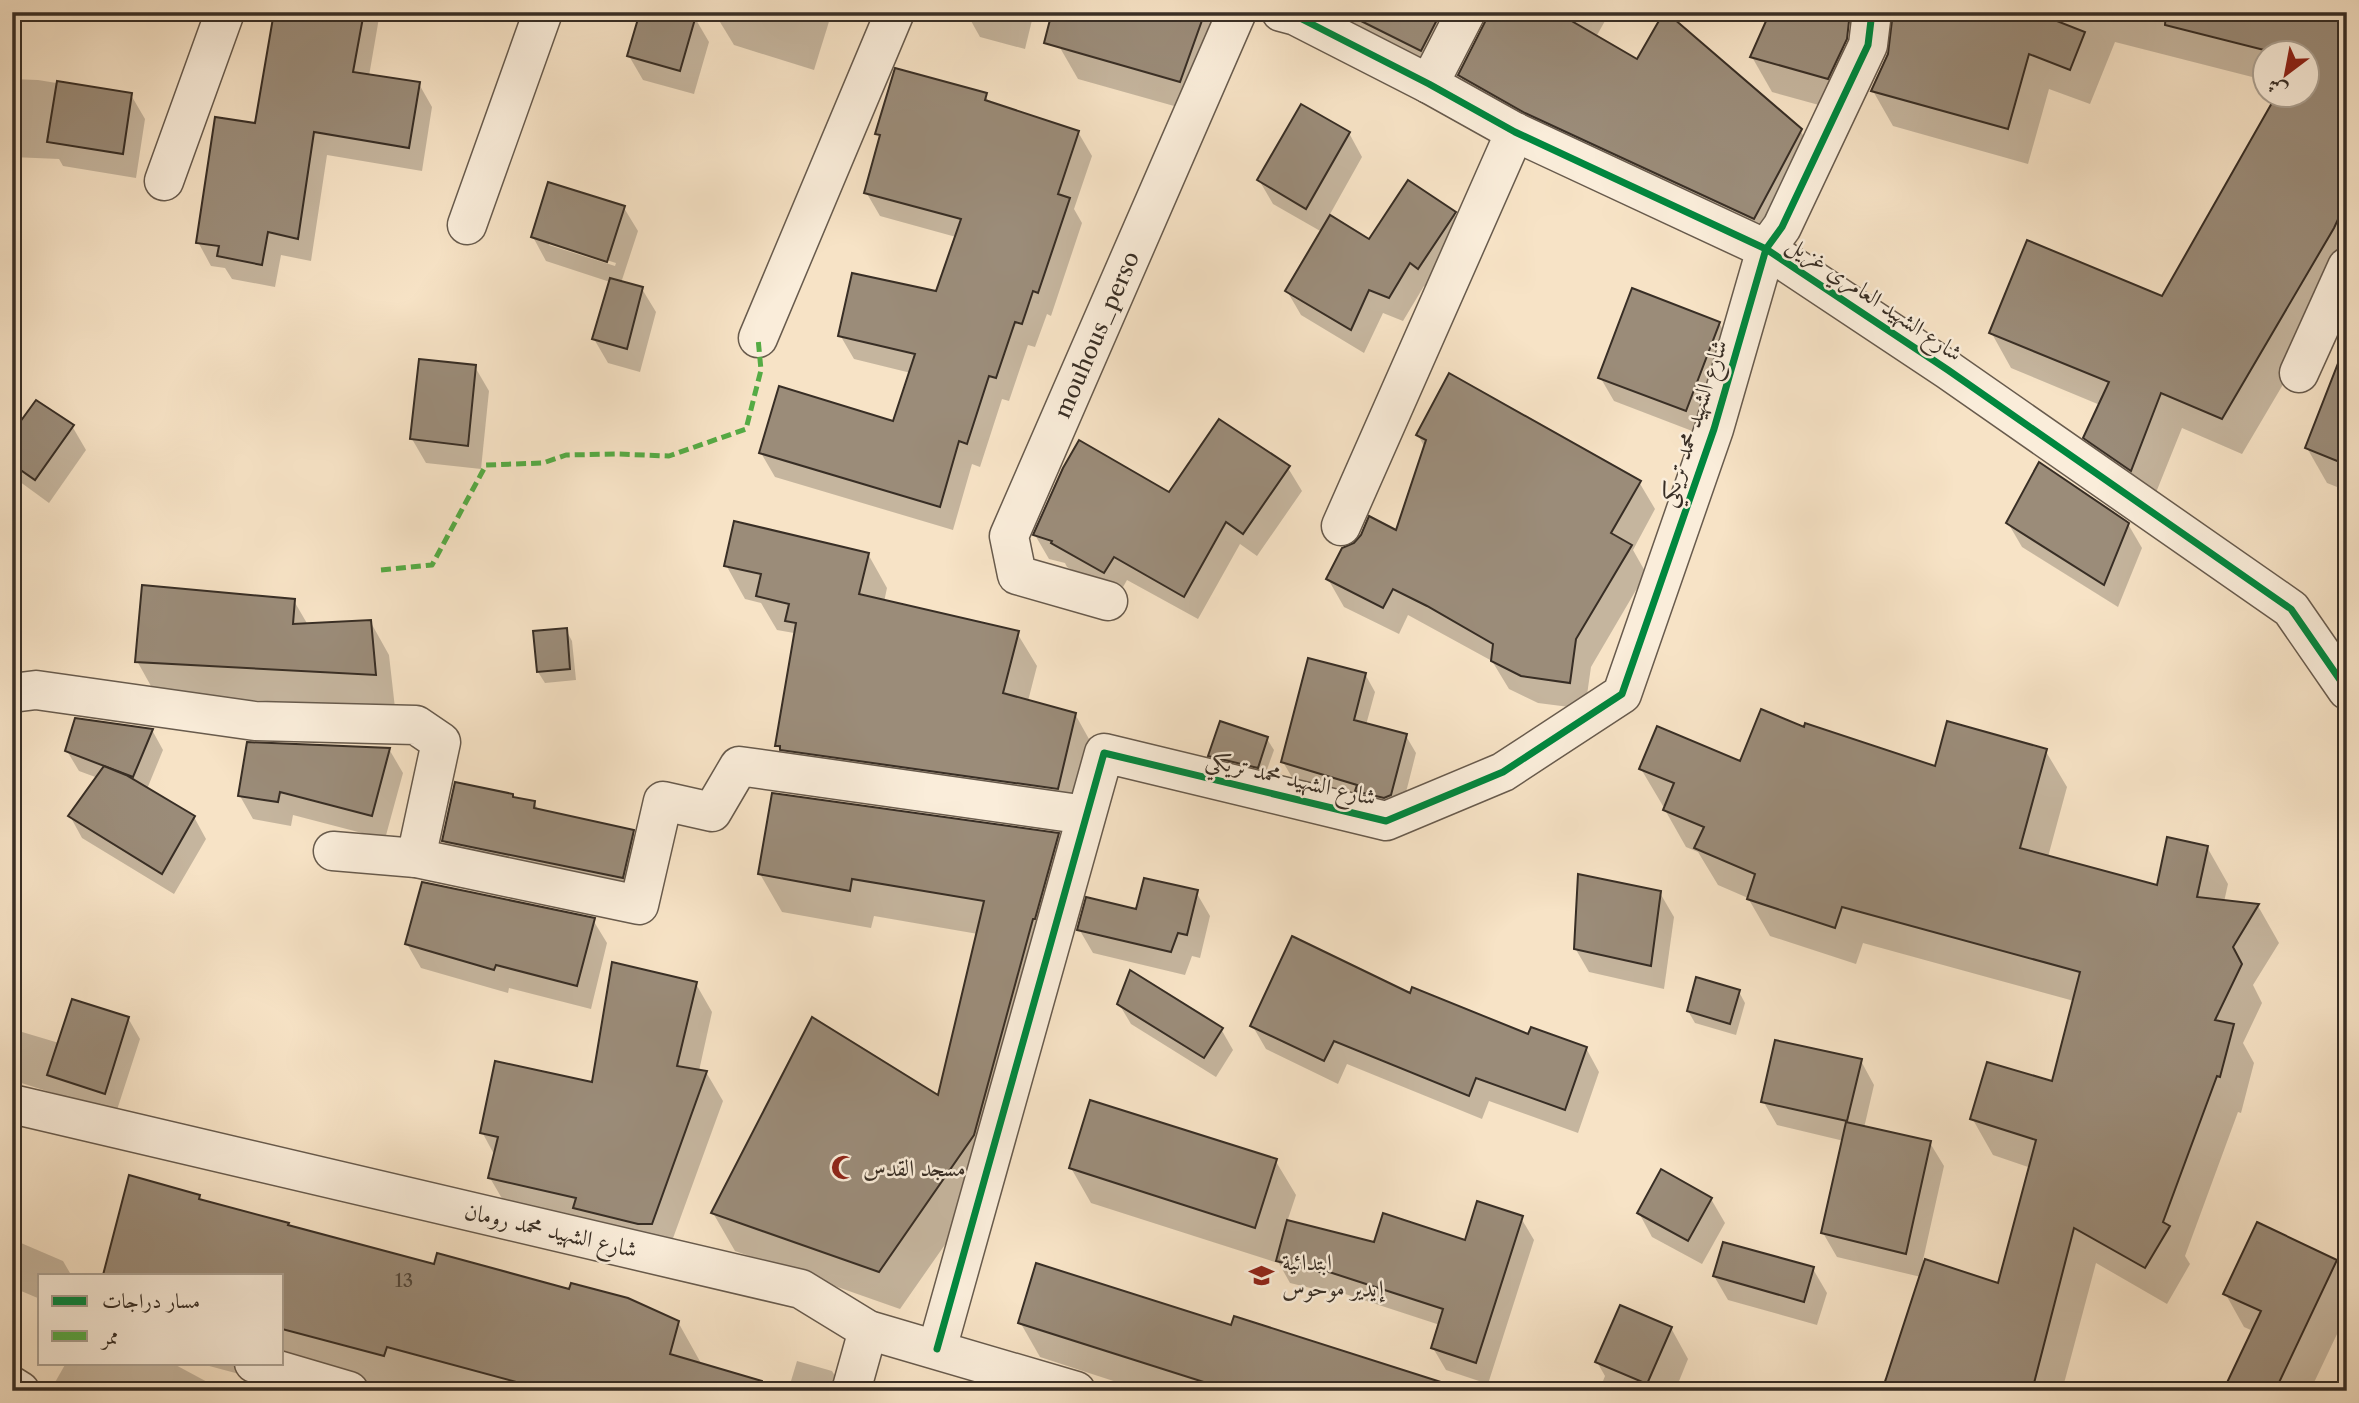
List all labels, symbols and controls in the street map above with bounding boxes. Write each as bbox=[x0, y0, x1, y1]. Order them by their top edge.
north arrow bbox=[2250, 38, 2320, 108]
text: ش bbox=[2263, 73, 2291, 103]
street label: شارع الشهيد العامري غزيل bbox=[1779, 229, 1968, 372]
street label: mouhous_perso bbox=[1048, 247, 1145, 422]
street label: شارع الشهيد محمد تريكي bbox=[1653, 336, 1740, 512]
street label: شارع الشهيد محمد تريكي bbox=[1202, 745, 1379, 818]
mosque icon: مسجد القدس bbox=[829, 1154, 857, 1182]
place label: مسجد القدس bbox=[863, 1154, 966, 1182]
street label: شارع الشهيد محمد رومان bbox=[461, 1197, 640, 1269]
place label: ابتدائية إيدير موحوس bbox=[1282, 1248, 1386, 1303]
school or university icon: ابتدائية إيدير موحوس bbox=[1248, 1261, 1276, 1289]
house number: 13 bbox=[395, 1269, 413, 1292]
legend bbox=[38, 1274, 284, 1364]
text: مسار دراجات bbox=[102, 1288, 200, 1313]
text: ممر bbox=[100, 1324, 119, 1350]

